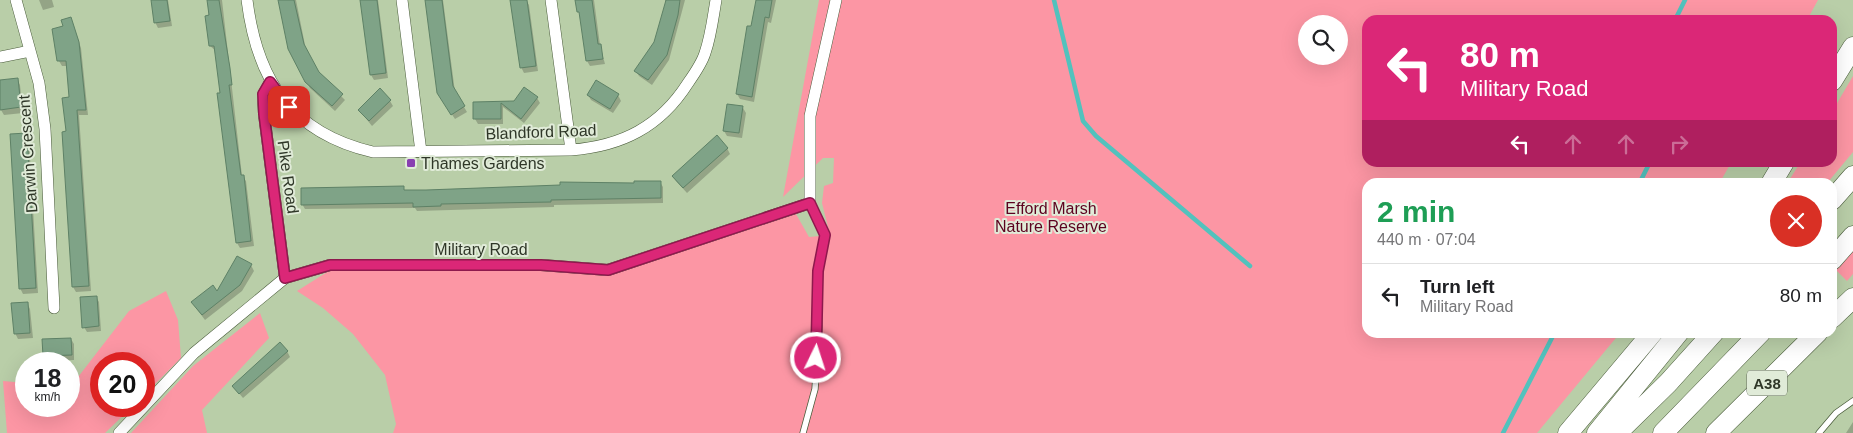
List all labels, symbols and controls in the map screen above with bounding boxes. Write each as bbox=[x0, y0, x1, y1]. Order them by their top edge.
map controls bbox=[1298, 15, 1348, 65]
button: search bbox=[1298, 15, 1348, 65]
icon: left bbox=[1377, 35, 1442, 100]
text: 80 m bbox=[1460, 35, 1540, 74]
text: Military Road bbox=[1460, 76, 1588, 101]
pin bbox=[268, 86, 310, 128]
icon: arrive bbox=[275, 93, 303, 121]
street label: Darwin Crescent bbox=[15, 94, 41, 214]
street label: Blandford Road bbox=[485, 122, 597, 142]
icon: left bbox=[1506, 130, 1534, 158]
icon: ahead bbox=[1559, 130, 1587, 158]
icon: ahead bbox=[1612, 130, 1640, 158]
icon: right bbox=[1665, 130, 1693, 158]
street label: Pike Road bbox=[274, 139, 302, 215]
place label: Thames Gardens bbox=[421, 155, 545, 172]
marker: Thames Gardens bbox=[405, 157, 417, 169]
text: 2 min bbox=[1377, 195, 1455, 228]
button: close bbox=[1770, 195, 1822, 247]
park label: Efford Marsh Nature Reserve bbox=[995, 200, 1107, 235]
text: 440 m · 07:04 bbox=[1377, 231, 1476, 248]
street label: Military Road bbox=[434, 241, 528, 258]
text: Turn left bbox=[1420, 276, 1495, 297]
icon: left bbox=[1377, 282, 1405, 310]
text: 80 m bbox=[1780, 285, 1822, 306]
text: Military Road bbox=[1420, 298, 1513, 315]
position arrow bbox=[789, 331, 841, 383]
speed limit sign: 20 bbox=[90, 352, 155, 417]
text: 18 bbox=[34, 364, 61, 392]
road number: A38 bbox=[1747, 370, 1787, 396]
text: km/h bbox=[34, 390, 61, 404]

